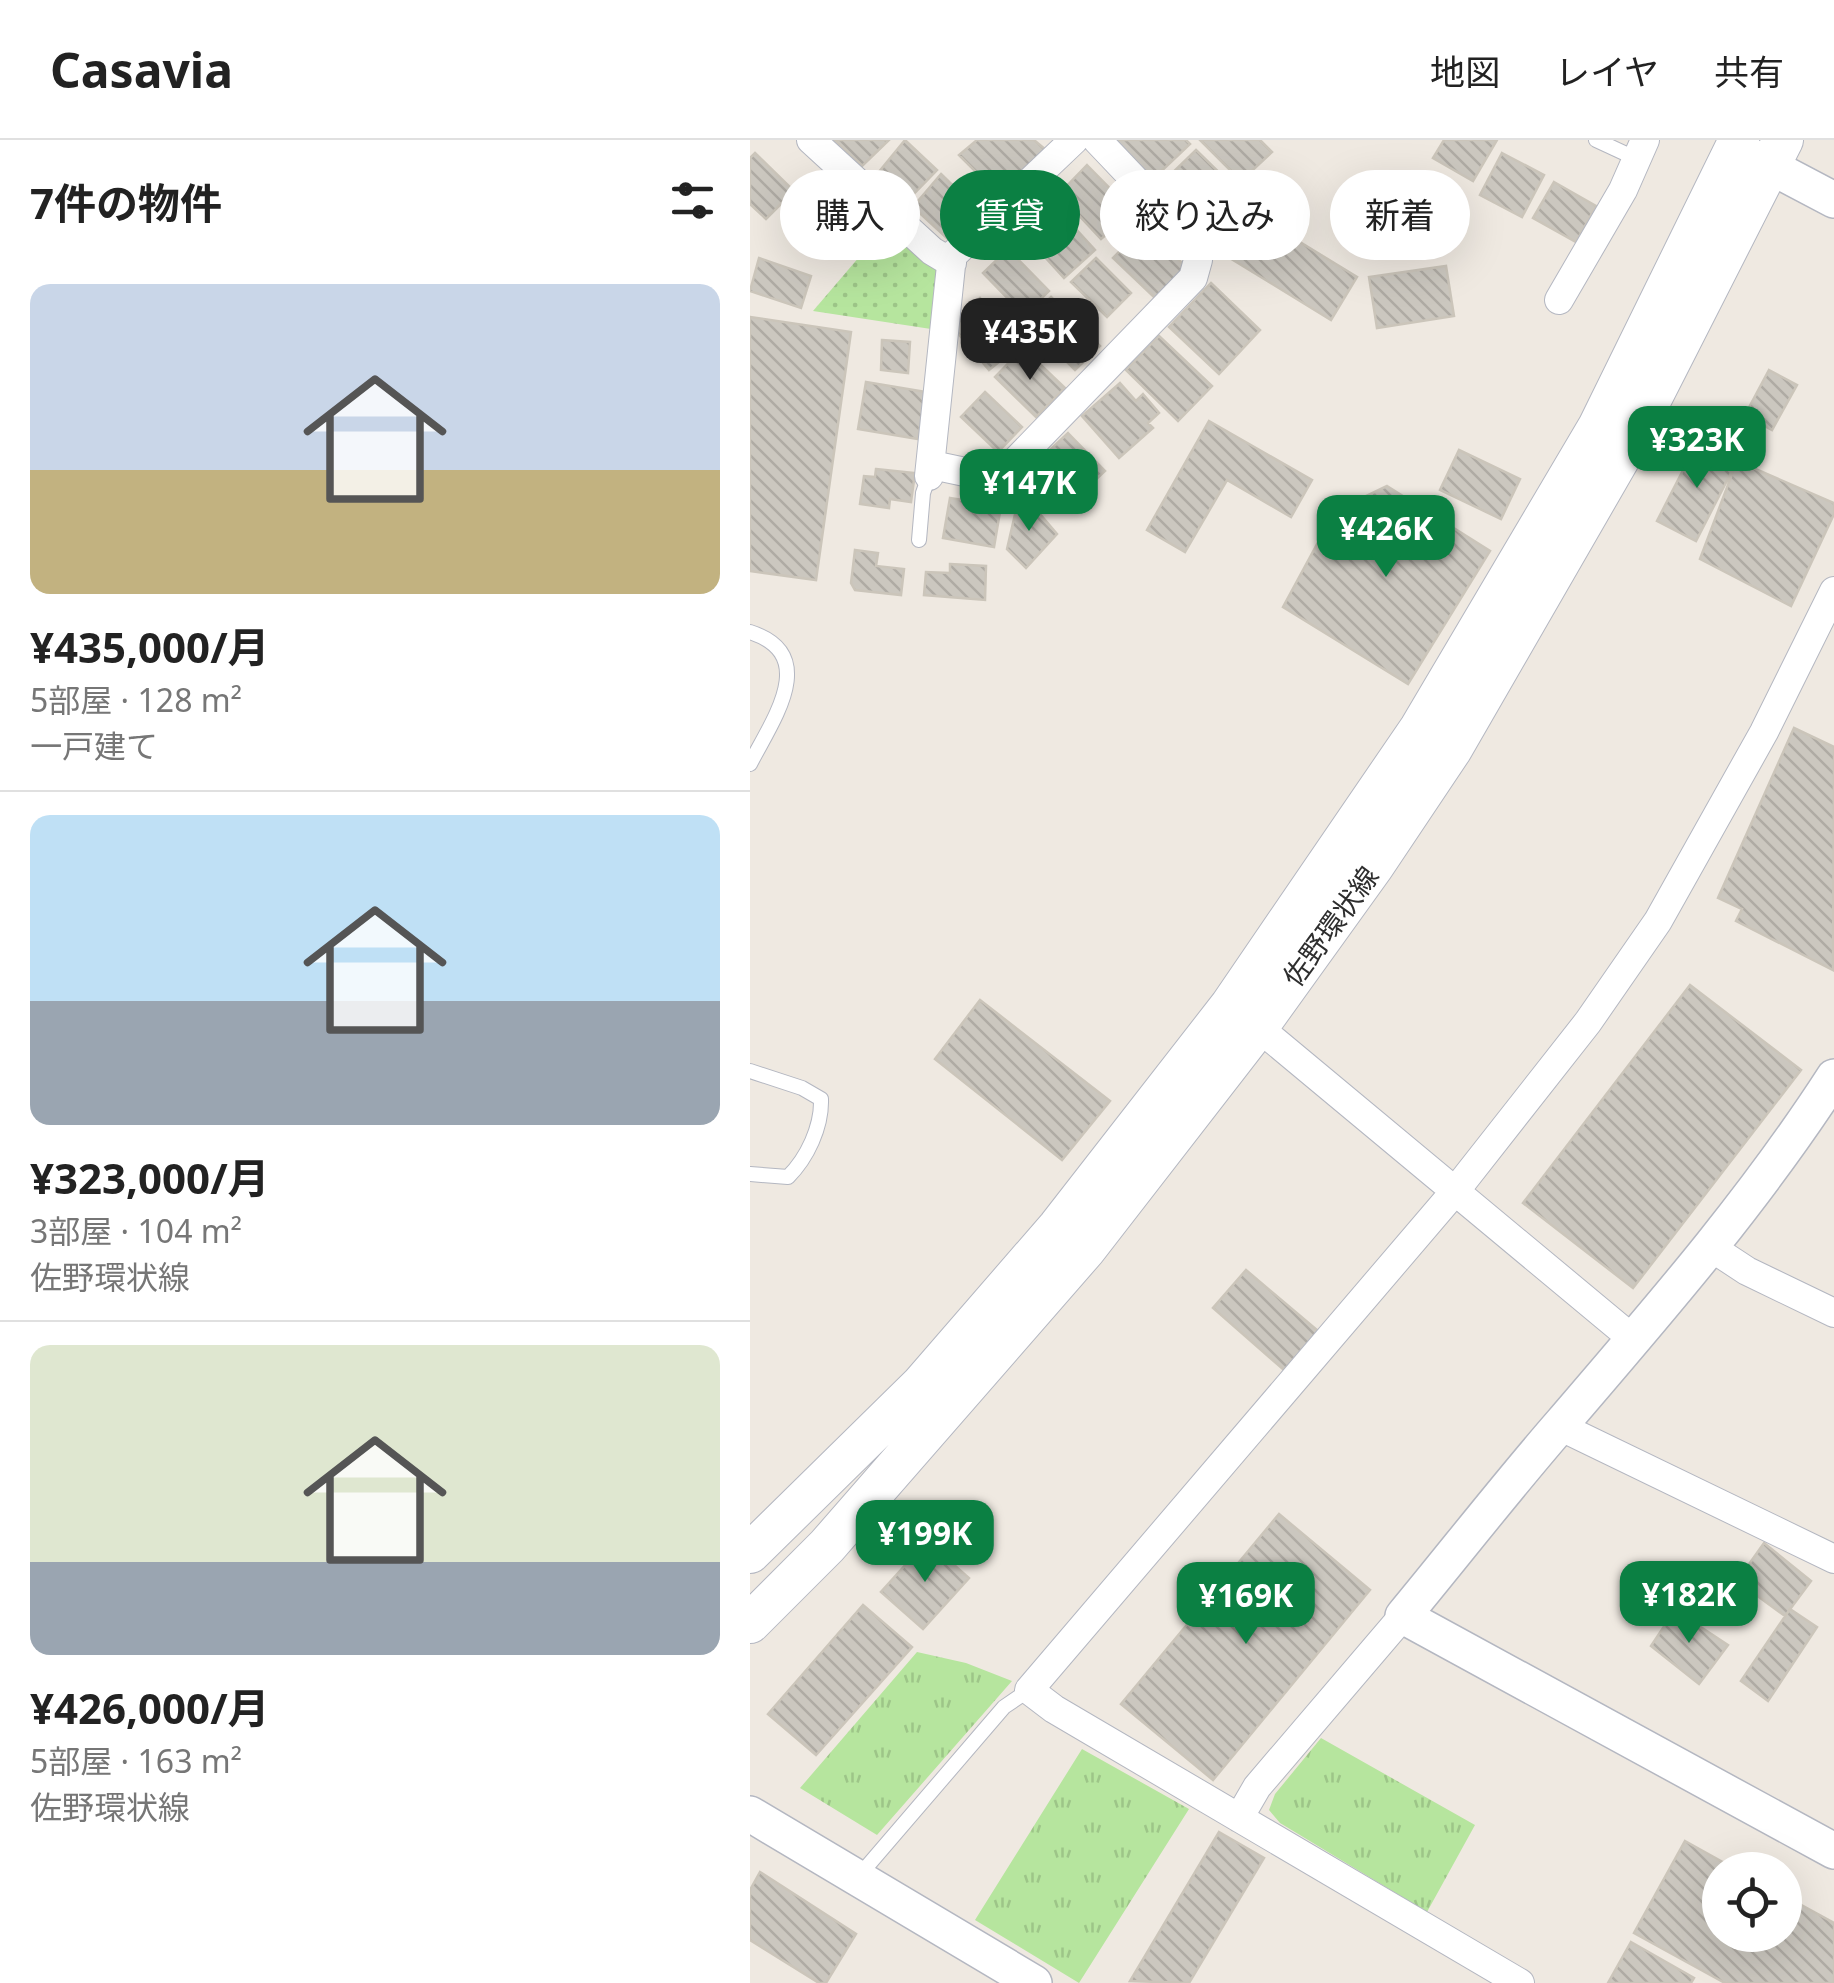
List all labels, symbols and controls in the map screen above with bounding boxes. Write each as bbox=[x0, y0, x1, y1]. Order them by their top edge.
text: Casavia bbox=[50, 37, 233, 102]
text: 地図 bbox=[1430, 48, 1500, 95]
text: レイヤ bbox=[1555, 48, 1659, 95]
text: 共有 bbox=[1714, 48, 1784, 95]
chip: 購入 bbox=[780, 170, 920, 260]
chip: 賃貸 bbox=[940, 170, 1080, 260]
chip: 絞り込み bbox=[1100, 170, 1310, 260]
chip: 新着 bbox=[1330, 170, 1470, 260]
icon: filters bbox=[665, 173, 720, 228]
text: 7件の物件 bbox=[30, 174, 222, 231]
pin: ¥435K bbox=[960, 298, 1100, 383]
text: ¥435K bbox=[983, 309, 1077, 352]
icon: home bbox=[285, 349, 465, 529]
pin: ¥323K bbox=[1627, 406, 1767, 491]
text: ¥323K bbox=[1650, 417, 1744, 460]
pin: ¥147K bbox=[959, 449, 1099, 534]
text: ¥147K bbox=[982, 460, 1076, 503]
pin: ¥426K bbox=[1316, 495, 1456, 580]
text: ¥426K bbox=[1339, 506, 1433, 549]
text: ¥435,000/月 bbox=[30, 618, 270, 675]
text: 5部屋 · 128 m² bbox=[30, 678, 242, 721]
text: 一戸建て bbox=[30, 724, 158, 767]
street label: 佐野環状線 bbox=[1273, 858, 1387, 994]
icon: home bbox=[285, 880, 465, 1060]
text: ¥323,000/月 bbox=[30, 1149, 270, 1206]
text: 3部屋 · 104 m² bbox=[30, 1209, 242, 1252]
text: 佐野環状線 bbox=[30, 1255, 190, 1298]
icon: home bbox=[285, 1410, 465, 1590]
pin: ¥199K bbox=[855, 1500, 995, 1585]
text: ¥199K bbox=[878, 1511, 972, 1554]
pin: ¥182K bbox=[1619, 1561, 1759, 1646]
pin: ¥169K bbox=[1176, 1562, 1316, 1647]
text: ¥182K bbox=[1642, 1572, 1736, 1615]
text: ¥169K bbox=[1199, 1573, 1293, 1616]
text: ¥426,000/月 bbox=[30, 1679, 270, 1736]
text: 5部屋 · 163 m² bbox=[30, 1739, 242, 1782]
text: 佐野環状線 bbox=[30, 1785, 190, 1828]
map controls bbox=[1702, 1852, 1802, 1952]
button: locate bbox=[1702, 1852, 1802, 1952]

